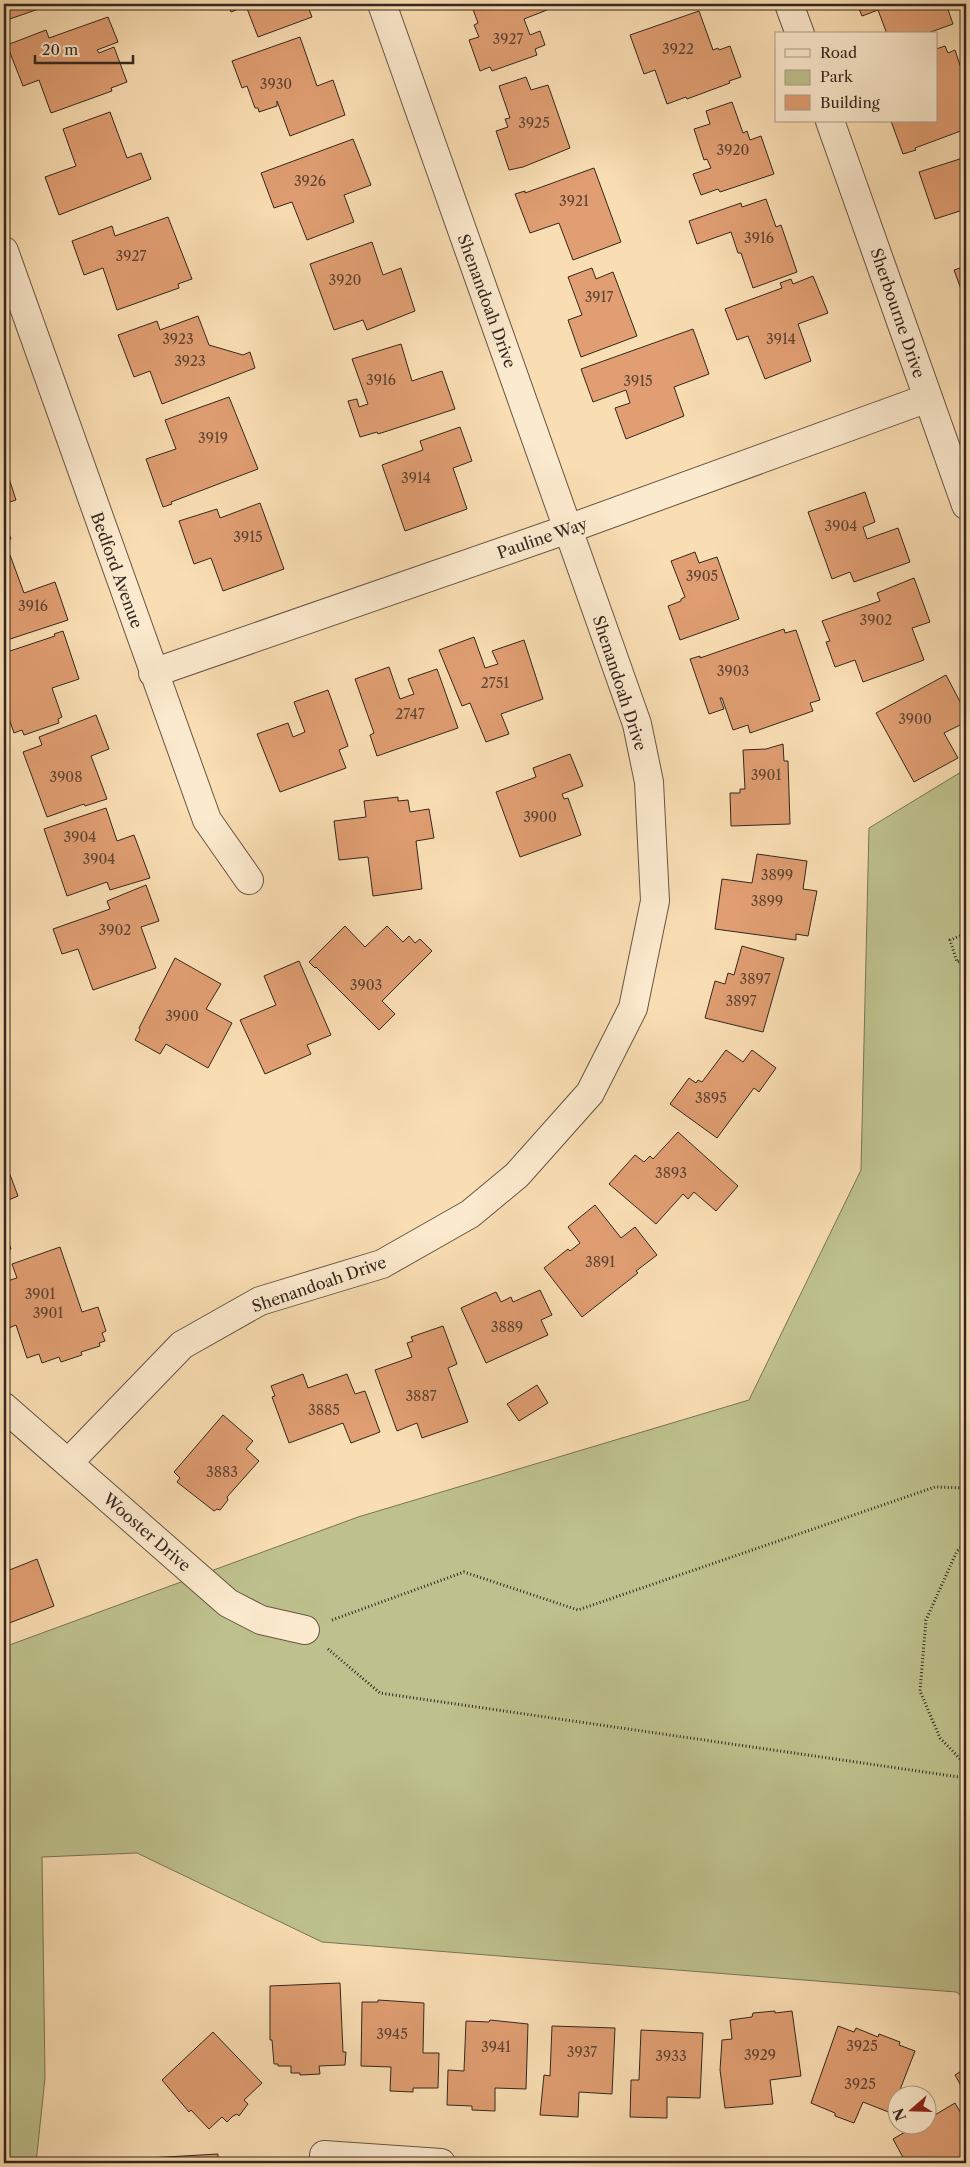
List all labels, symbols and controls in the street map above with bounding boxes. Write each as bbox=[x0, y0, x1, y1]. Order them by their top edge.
house number: 3927 bbox=[493, 30, 524, 48]
scale bar bbox=[35, 32, 132, 64]
legend bbox=[775, 32, 938, 122]
text: 20 m bbox=[42, 40, 78, 59]
house number: 3922 bbox=[662, 40, 694, 58]
text: Road bbox=[820, 43, 857, 62]
text: Park bbox=[820, 67, 854, 86]
house number: 3930 bbox=[260, 75, 292, 93]
text: Building bbox=[820, 93, 880, 112]
house number: 3925 bbox=[518, 114, 550, 132]
house number: 3920 bbox=[717, 141, 750, 159]
house number: 3926 bbox=[294, 172, 326, 190]
house number: 3921 bbox=[559, 192, 589, 210]
house number: 3916 bbox=[744, 229, 774, 247]
street label: Shenandoah Drive bbox=[454, 231, 521, 371]
street label: Sherbourne Drive bbox=[866, 245, 930, 381]
house number: 3927 bbox=[116, 247, 147, 265]
house number: 3920 bbox=[329, 271, 362, 289]
house number: 3917 bbox=[585, 288, 613, 306]
house number: 3923 bbox=[162, 330, 194, 348]
house number: 3914 bbox=[766, 330, 796, 348]
house number: 3923 bbox=[174, 352, 206, 370]
house number: 3916 bbox=[366, 371, 396, 389]
house number: 3915 bbox=[623, 372, 653, 390]
house number: 3919 bbox=[198, 429, 228, 447]
house number: 3914 bbox=[401, 469, 431, 487]
street label: Bedford Avenue bbox=[87, 509, 147, 631]
street label: Pauline Way bbox=[494, 513, 591, 563]
house number: 3904 bbox=[825, 517, 857, 535]
house number: 3915 bbox=[233, 528, 263, 546]
house number: 3905 bbox=[686, 567, 718, 585]
house number: 3916 bbox=[18, 597, 48, 615]
house number: 3902 bbox=[860, 611, 892, 629]
street label: Shenandoah Drive bbox=[589, 613, 651, 753]
house number: 3903 bbox=[717, 662, 749, 680]
house number: 2751 bbox=[481, 674, 509, 692]
house number: 2747 bbox=[395, 705, 425, 723]
house number: 3900 bbox=[898, 710, 932, 728]
house number: 3901 bbox=[751, 766, 781, 784]
house number: 3908 bbox=[49, 768, 83, 786]
house number: 3900 bbox=[523, 808, 557, 826]
house number: 3904 bbox=[64, 828, 96, 846]
house number: 3904 bbox=[83, 850, 115, 868]
house number: 3899 bbox=[761, 866, 793, 884]
house number: 3899 bbox=[751, 892, 783, 910]
house number: 3902 bbox=[99, 921, 131, 939]
house number: 3897 bbox=[739, 970, 771, 988]
house number: 3903 bbox=[350, 976, 382, 994]
house number: 3897 bbox=[725, 992, 757, 1010]
house number: 3900 bbox=[165, 1007, 199, 1025]
house number: 3895 bbox=[695, 1089, 727, 1107]
house number: 3893 bbox=[655, 1164, 687, 1182]
street label: Shenandoah Drive bbox=[249, 1252, 389, 1316]
house number: 3891 bbox=[585, 1253, 615, 1271]
house number: 3901 bbox=[25, 1285, 55, 1303]
house number: 3901 bbox=[33, 1304, 63, 1322]
house number: 3889 bbox=[491, 1318, 523, 1336]
house number: 3887 bbox=[405, 1387, 437, 1405]
house number: 3885 bbox=[308, 1401, 340, 1419]
house number: 3883 bbox=[206, 1463, 238, 1481]
street label: Wooster Drive bbox=[98, 1488, 195, 1576]
house number: 3945 bbox=[376, 2025, 408, 2043]
house number: 3925 bbox=[846, 2037, 878, 2055]
house number: 3941 bbox=[481, 2038, 511, 2056]
house number: 3937 bbox=[567, 2043, 597, 2061]
house number: 3929 bbox=[744, 2046, 776, 2064]
house number: 3933 bbox=[655, 2047, 687, 2065]
house number: 3925 bbox=[844, 2075, 876, 2093]
north arrow bbox=[888, 2084, 938, 2134]
text: N bbox=[889, 2106, 910, 2123]

